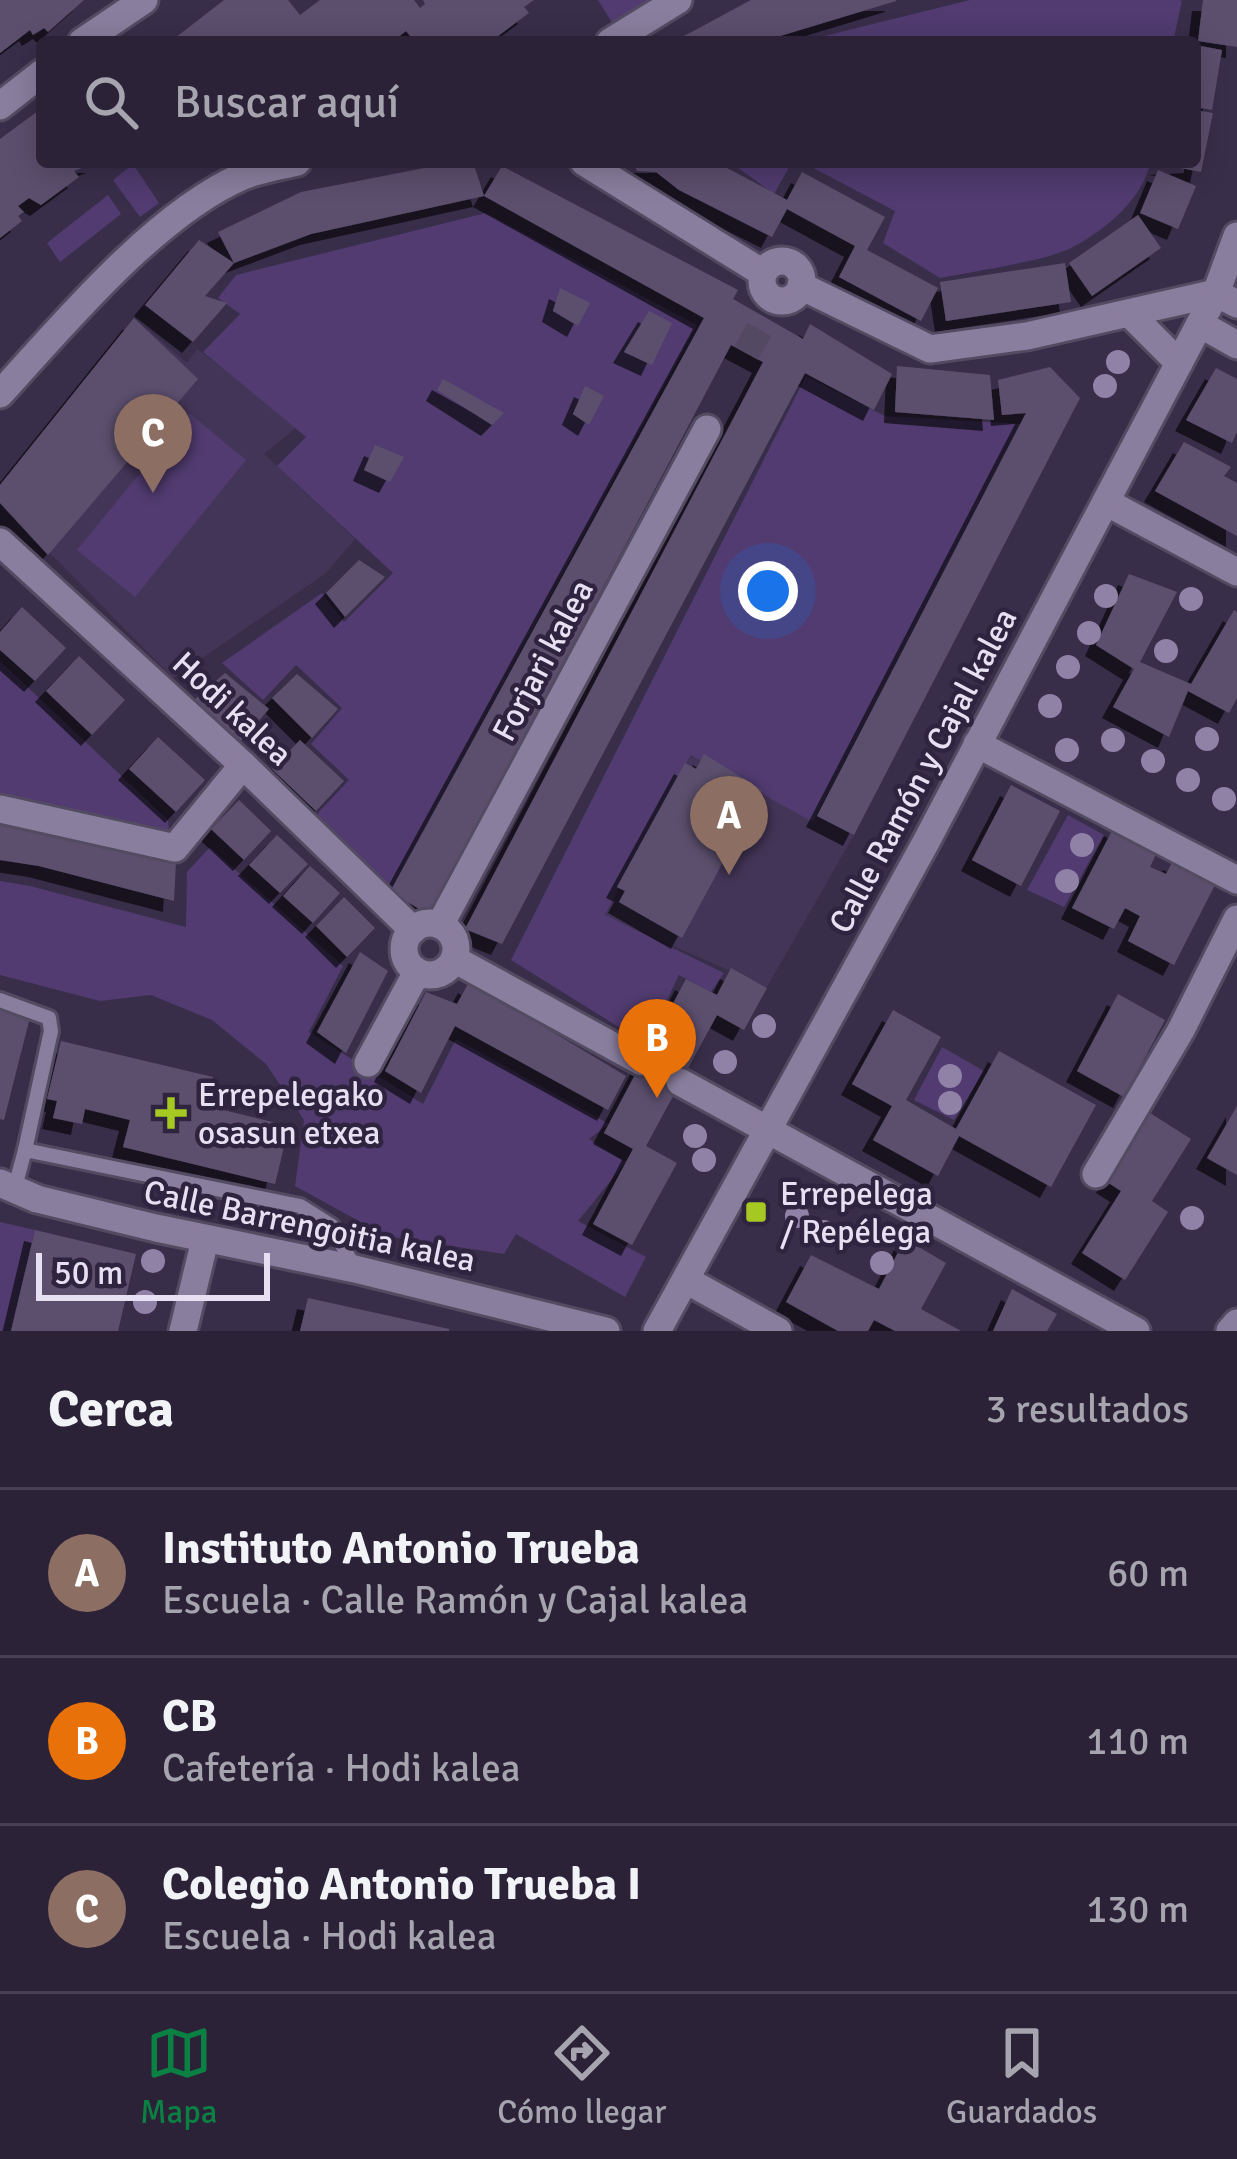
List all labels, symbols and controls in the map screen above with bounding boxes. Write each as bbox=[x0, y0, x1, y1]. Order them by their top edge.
search box bbox=[36, 36, 1201, 168]
icon: search bbox=[78, 69, 144, 135]
text: Buscar aquí bbox=[174, 75, 399, 130]
pin: C bbox=[114, 394, 192, 493]
your location bbox=[738, 561, 798, 621]
street label: Forjari kalea bbox=[484, 573, 603, 748]
street label: Calle Ramón y Cajal kalea bbox=[820, 601, 1026, 940]
street label: Hodi kalea bbox=[164, 643, 300, 775]
pin: A bbox=[690, 776, 768, 875]
pin: B bbox=[618, 999, 696, 1098]
place label: Errepelegako osasun etxea bbox=[198, 1075, 384, 1154]
marker: Errepelegako osasun etxea bbox=[155, 1097, 187, 1129]
street label: Calle Barrengoitia kalea bbox=[140, 1171, 479, 1282]
place label: Errepelega / Repélega bbox=[780, 1174, 933, 1253]
marker: Errepelega / Repélega bbox=[743, 1199, 769, 1225]
scale bar bbox=[36, 1247, 270, 1300]
text: 50 m bbox=[54, 1253, 123, 1294]
text: Cerca bbox=[48, 1378, 174, 1441]
text: 3 resultados bbox=[986, 1385, 1189, 1433]
text: Instituto Antonio Trueba bbox=[162, 1521, 640, 1576]
text: A bbox=[75, 1549, 99, 1597]
text: 60 m bbox=[1107, 1549, 1189, 1597]
text: Escuela · Calle Ramón y Cajal kalea bbox=[162, 1576, 748, 1624]
text: CB bbox=[162, 1689, 217, 1744]
text: B bbox=[75, 1717, 99, 1765]
text: 110 m bbox=[1086, 1717, 1189, 1765]
text: Cafetería · Hodi kalea bbox=[162, 1744, 520, 1792]
text: Colegio Antonio Trueba I bbox=[162, 1857, 641, 1912]
text: C bbox=[75, 1885, 99, 1933]
text: 130 m bbox=[1086, 1885, 1189, 1933]
text: Escuela · Hodi kalea bbox=[162, 1912, 497, 1960]
tab: Mapa bbox=[140, 2020, 217, 2133]
tab: Cómo llegar bbox=[497, 2020, 666, 2133]
tab: Guardados bbox=[946, 2020, 1097, 2133]

